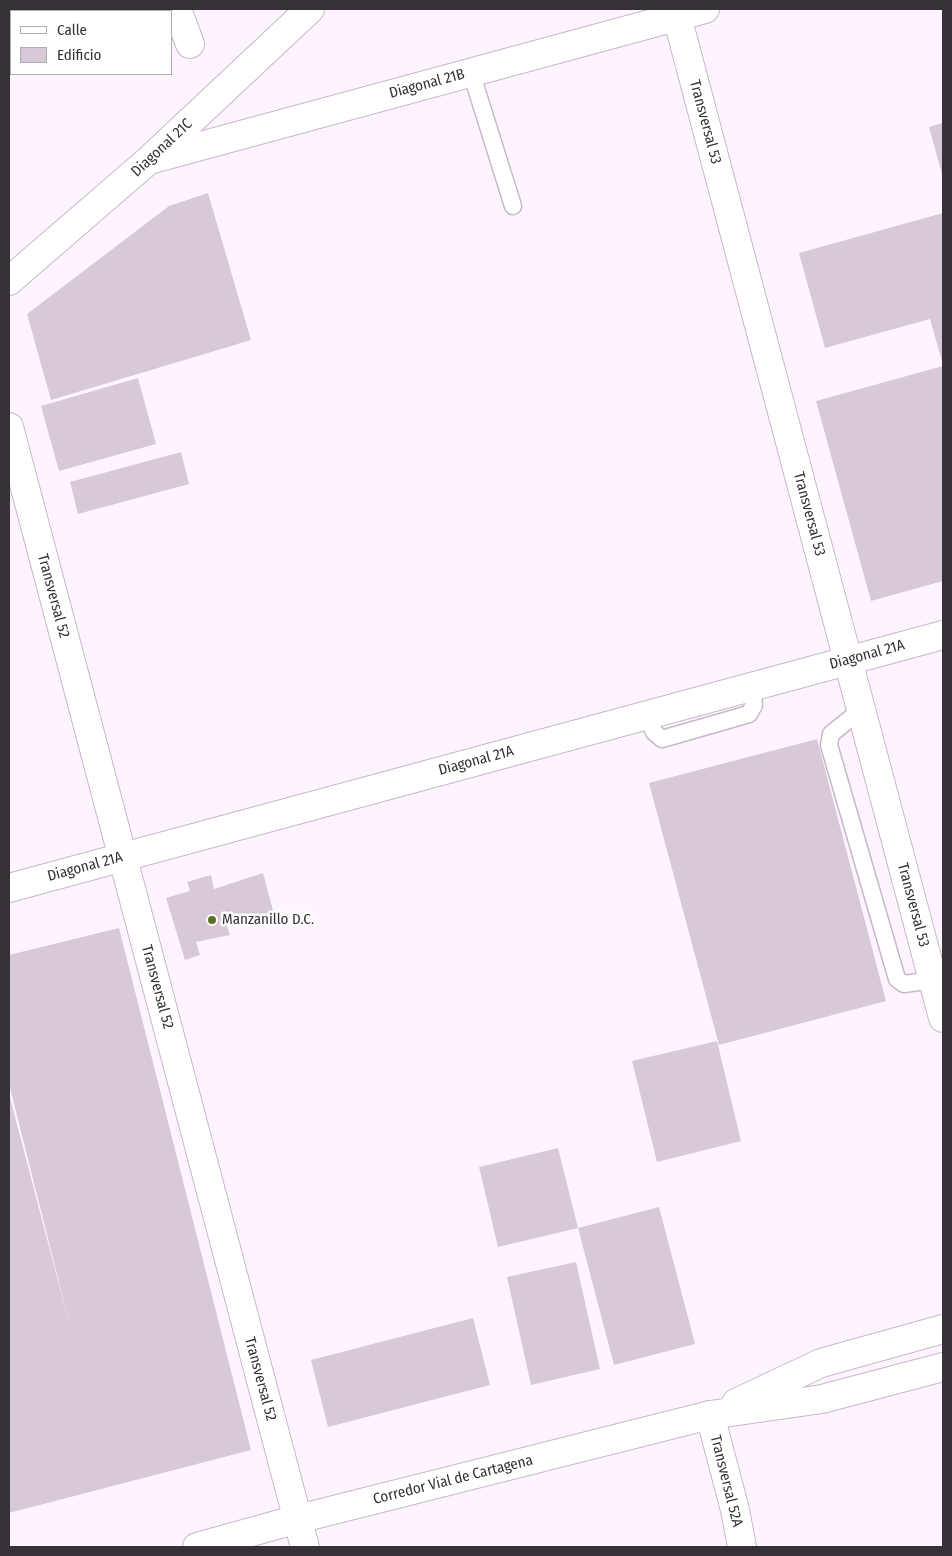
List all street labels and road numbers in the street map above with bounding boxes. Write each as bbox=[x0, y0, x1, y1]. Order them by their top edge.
street label: Diagonal 21B bbox=[387, 65, 467, 103]
street label: Transversal 53 bbox=[685, 78, 725, 166]
street label: Diagonal 21C bbox=[128, 115, 196, 181]
street label: Transversal 53 bbox=[789, 470, 829, 558]
street label: Transversal 52 bbox=[33, 552, 73, 640]
street label: Diagonal 21A bbox=[827, 636, 907, 674]
street label: Diagonal 21A bbox=[436, 742, 516, 780]
street label: Diagonal 21A bbox=[45, 848, 125, 886]
street label: Transversal 53 bbox=[893, 861, 933, 949]
street label: Transversal 52 bbox=[137, 943, 177, 1031]
street label: Transversal 52 bbox=[240, 1335, 280, 1423]
street label: Transversal 52A bbox=[706, 1433, 746, 1529]
street label: Corredor Vial de Cartagena bbox=[371, 1451, 535, 1509]

